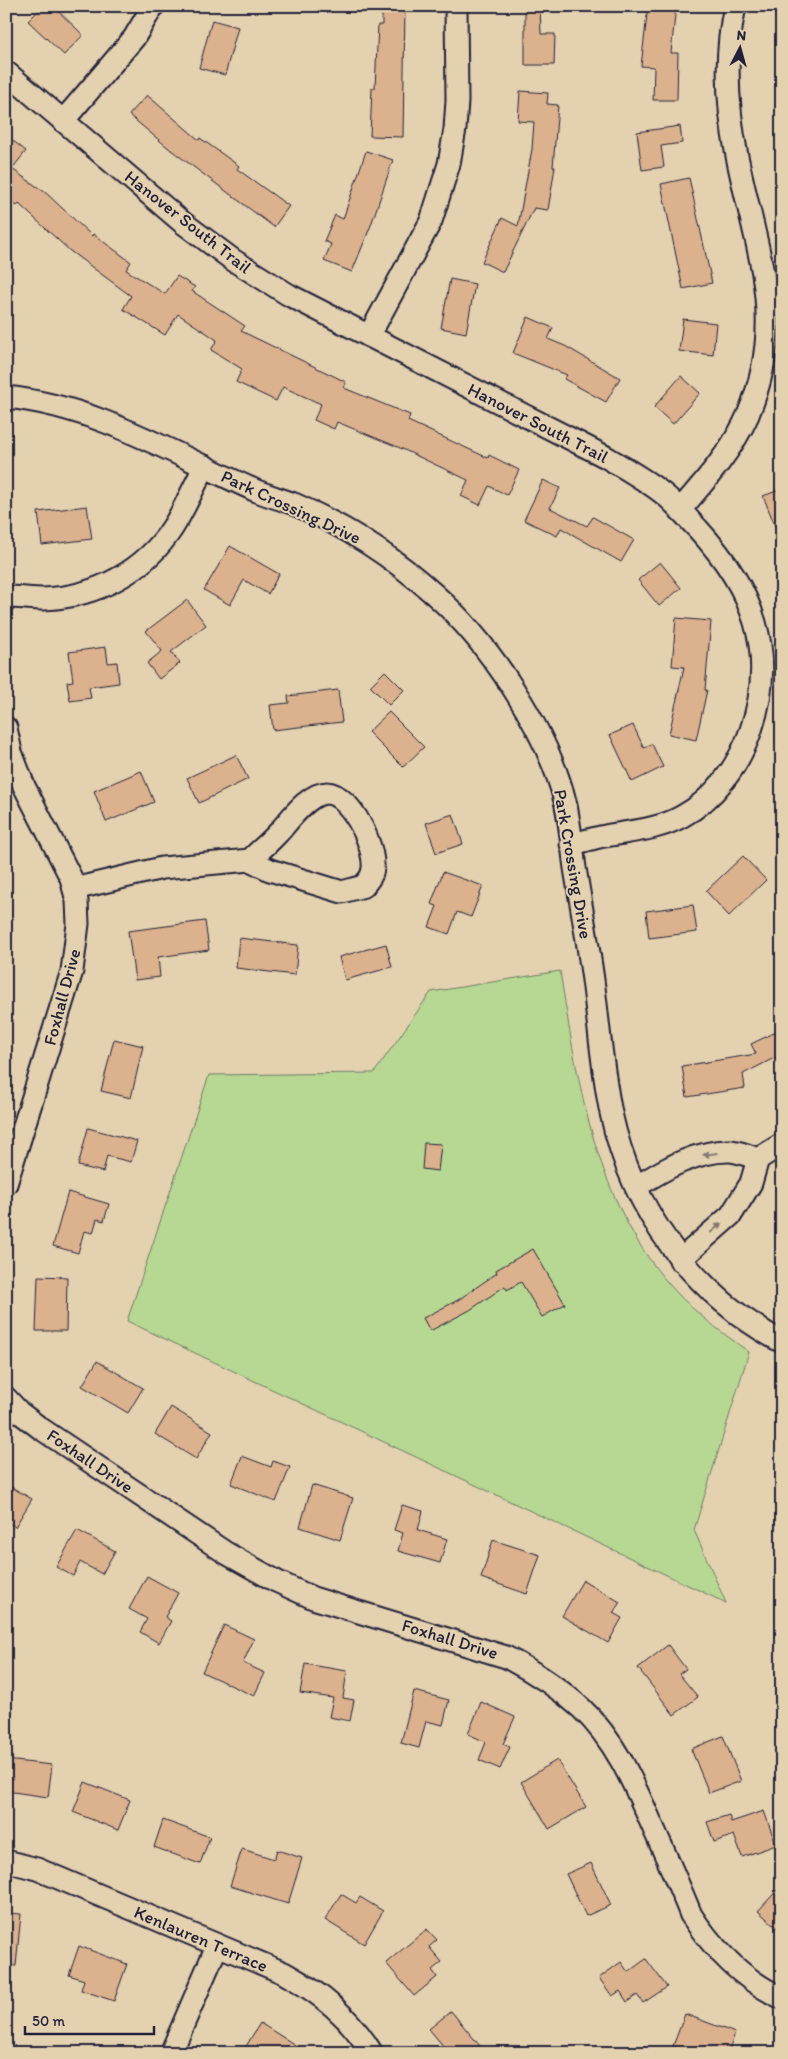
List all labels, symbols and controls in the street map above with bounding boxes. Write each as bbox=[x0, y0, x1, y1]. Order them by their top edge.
north arrow bbox=[716, 22, 766, 72]
text: N bbox=[736, 27, 747, 45]
street label: Hanover South Trail bbox=[120, 166, 256, 278]
street label: Hanover South Trail bbox=[464, 378, 612, 468]
street label: Park Crossing Drive bbox=[218, 465, 364, 549]
street label: Park Crossing Drive bbox=[549, 787, 597, 941]
street label: Foxhall Drive bbox=[39, 946, 85, 1048]
one-way arrow bbox=[702, 1150, 718, 1158]
one-way arrow bbox=[710, 1222, 722, 1234]
street label: Foxhall Drive bbox=[43, 1424, 137, 1498]
street label: Foxhall Drive bbox=[399, 1614, 501, 1664]
street label: Kenlauren Terrace bbox=[131, 1901, 271, 1977]
scale bar bbox=[25, 2004, 154, 2036]
text: 50 m bbox=[32, 2012, 65, 2030]

